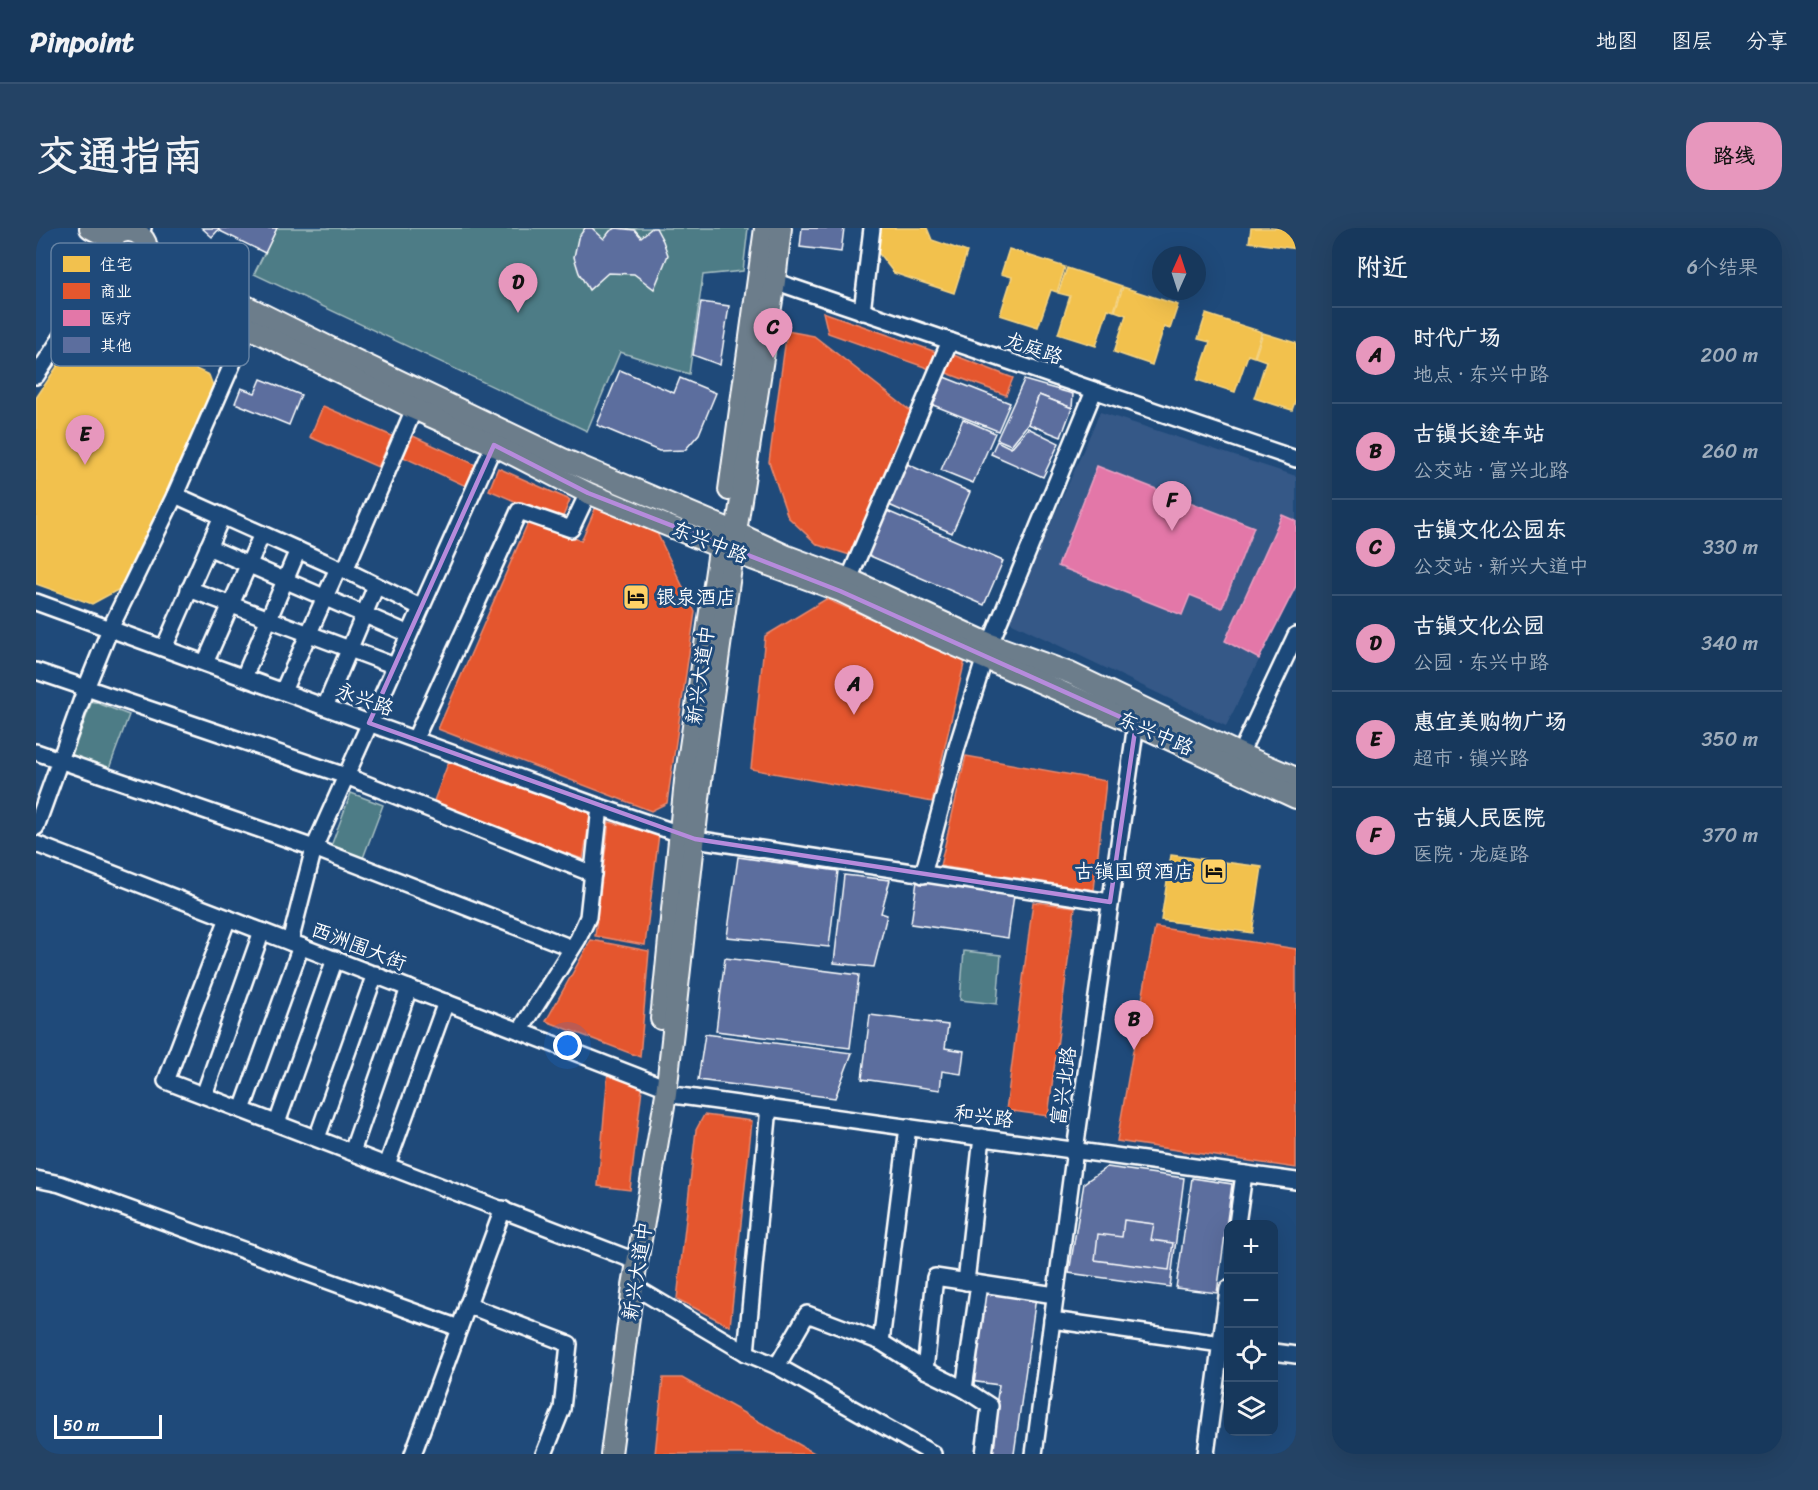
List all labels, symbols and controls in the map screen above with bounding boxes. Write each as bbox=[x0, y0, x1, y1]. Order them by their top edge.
text: Pinpoint bbox=[30, 17, 134, 66]
text: 地图 bbox=[1596, 22, 1638, 60]
text: 图层 bbox=[1671, 22, 1713, 60]
text: 分享 bbox=[1746, 22, 1788, 60]
text: 交通指南 bbox=[36, 119, 204, 193]
button: 路线 bbox=[1686, 122, 1782, 190]
legend bbox=[51, 243, 249, 366]
text: 附近 bbox=[1356, 244, 1408, 290]
north arrow bbox=[1152, 246, 1206, 300]
text: 住宅 bbox=[100, 250, 132, 279]
text: 6个结果 bbox=[1687, 250, 1758, 285]
pin: D bbox=[498, 264, 538, 313]
text: 商业 bbox=[100, 277, 132, 306]
text: 医疗 bbox=[100, 304, 132, 333]
pin: C bbox=[754, 308, 792, 358]
text: 时代广场 bbox=[1413, 318, 1501, 357]
street label: 龙庭路 bbox=[1000, 322, 1069, 375]
text: 其他 bbox=[100, 331, 132, 360]
text: A bbox=[1369, 338, 1382, 373]
text: 200 m bbox=[1701, 338, 1758, 373]
text: 地点 · 东兴中路 bbox=[1413, 357, 1549, 392]
text: 古镇长途车站 bbox=[1413, 414, 1545, 453]
pin: E bbox=[65, 416, 104, 465]
text: B bbox=[1369, 434, 1382, 469]
text: 260 m bbox=[1702, 434, 1758, 469]
text: 公交站 · 富兴北路 bbox=[1413, 453, 1569, 488]
pin: F bbox=[1152, 482, 1192, 531]
text: 古镇文化公园东 bbox=[1413, 510, 1567, 549]
street label: 东兴中路 bbox=[666, 511, 754, 574]
text: C bbox=[1369, 530, 1382, 565]
text: 330 m bbox=[1703, 530, 1758, 565]
text: 公交站 · 新兴大道中 bbox=[1413, 549, 1589, 584]
place label: 银泉酒店 bbox=[656, 580, 736, 615]
hotel icon: 银泉酒店 bbox=[621, 582, 651, 612]
text: 古镇文化公园 bbox=[1413, 606, 1545, 645]
street label: 新兴大道中 bbox=[676, 623, 725, 727]
text: D bbox=[1370, 626, 1381, 661]
text: 340 m bbox=[1701, 626, 1758, 661]
text: 公园 · 东兴中路 bbox=[1413, 645, 1549, 680]
pin: A bbox=[834, 666, 874, 715]
street label: 永兴路 bbox=[331, 673, 400, 727]
street label: 东兴中路 bbox=[1112, 701, 1200, 766]
text: 惠宜美购物广场 bbox=[1413, 702, 1567, 741]
text: E bbox=[1370, 722, 1381, 757]
text: 350 m bbox=[1702, 722, 1758, 757]
text: 超市 · 镇兴路 bbox=[1413, 741, 1529, 776]
text: 古镇人民医院 bbox=[1413, 798, 1545, 837]
text: F bbox=[1370, 818, 1381, 853]
text: 370 m bbox=[1702, 818, 1758, 853]
text: 医院 · 龙庭路 bbox=[1413, 837, 1529, 872]
place label: 古镇国贸酒店 bbox=[1074, 854, 1194, 889]
hotel icon: 古镇国贸酒店 bbox=[1199, 856, 1229, 886]
street label: 西洲围大街 bbox=[306, 912, 412, 981]
pin: B bbox=[1114, 1000, 1154, 1050]
your location bbox=[553, 1031, 582, 1060]
street label: 富兴北路 bbox=[1041, 1043, 1087, 1128]
street label: 和兴路 bbox=[952, 1095, 1017, 1138]
street label: 新兴大道中 bbox=[612, 1219, 663, 1323]
map controls bbox=[1224, 1220, 1278, 1436]
button: + bbox=[1224, 1220, 1278, 1274]
button: − bbox=[1224, 1274, 1278, 1328]
button: locate bbox=[1224, 1328, 1278, 1382]
button: layers bbox=[1224, 1382, 1278, 1436]
text: 50 m bbox=[63, 1411, 99, 1440]
scale bar bbox=[54, 1412, 162, 1440]

